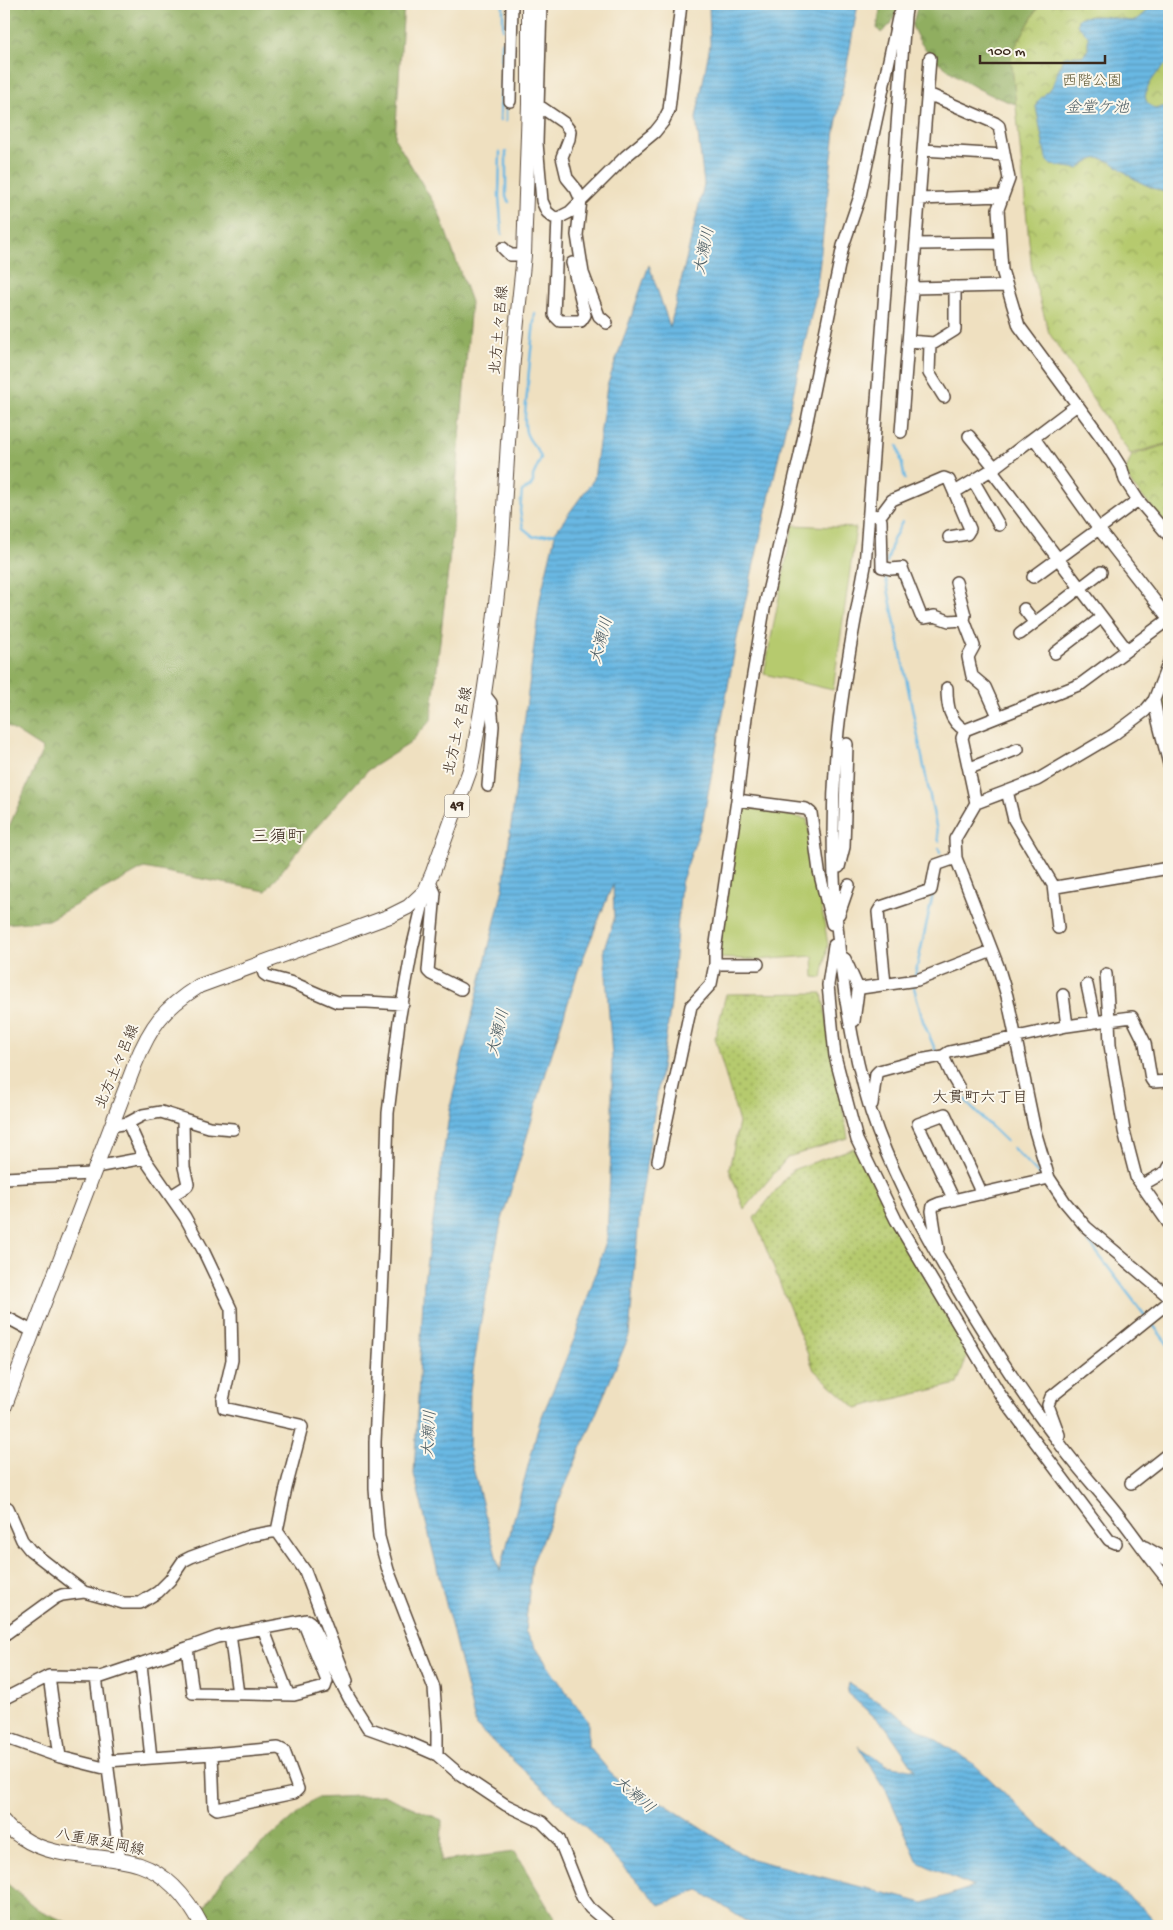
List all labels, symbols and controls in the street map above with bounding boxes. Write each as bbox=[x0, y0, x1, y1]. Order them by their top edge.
scale bar bbox=[980, 32, 1106, 64]
text: 100 m bbox=[987, 43, 1026, 61]
park label: 西階公園 bbox=[1062, 73, 1122, 91]
water label: 金堂ケ池 bbox=[1065, 99, 1130, 119]
water label: 大瀬川 bbox=[691, 225, 720, 276]
street label: 北方土々呂線 bbox=[486, 284, 513, 376]
water label: 大瀬川 bbox=[587, 615, 618, 667]
street label: 北方土々呂線 bbox=[440, 685, 477, 777]
road number: 49 bbox=[444, 794, 470, 818]
district label: 三須町 bbox=[251, 828, 305, 849]
water label: 大瀬川 bbox=[484, 1007, 515, 1059]
street label: 北方土々呂線 bbox=[91, 1022, 144, 1112]
district label: 大貫町六丁目 bbox=[932, 1089, 1028, 1109]
water label: 大瀬川 bbox=[419, 1409, 442, 1458]
water label: 大瀬川 bbox=[609, 1772, 658, 1819]
street label: 八重原延岡線 bbox=[54, 1825, 146, 1860]

